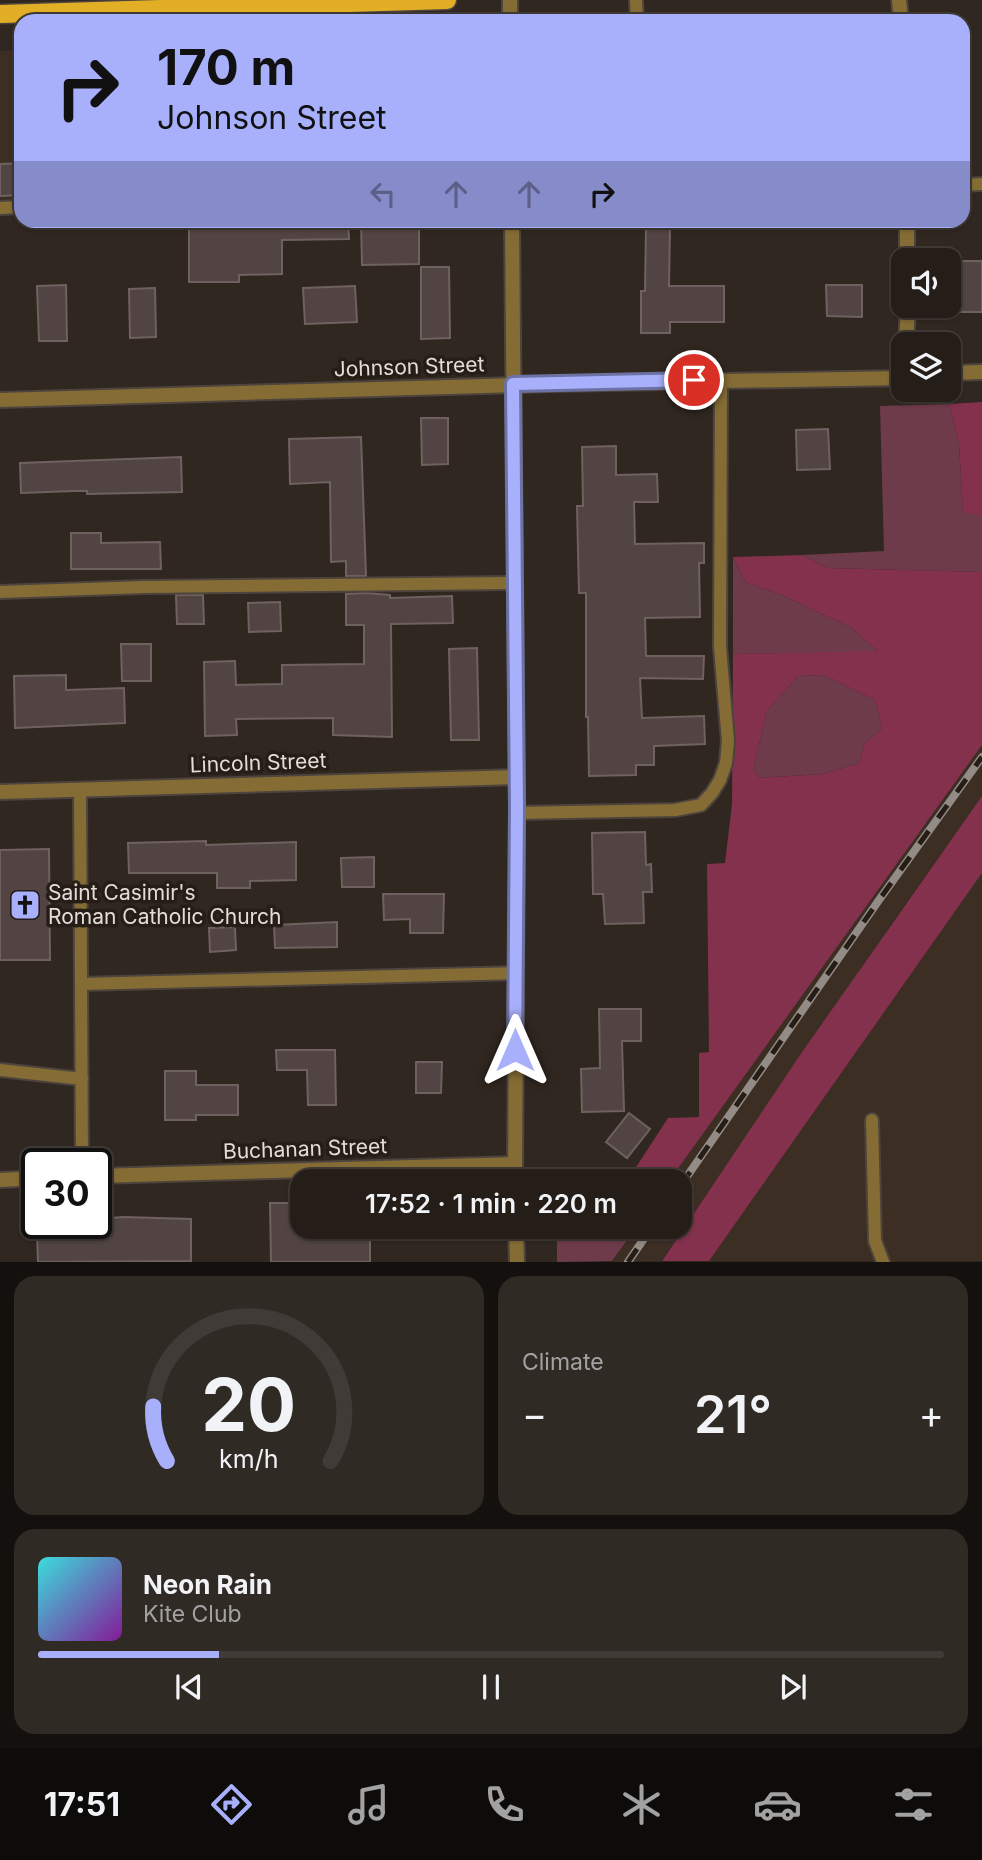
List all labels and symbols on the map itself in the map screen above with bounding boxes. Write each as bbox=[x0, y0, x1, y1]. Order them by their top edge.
pin bbox=[664, 350, 724, 410]
street label: Johnson Street bbox=[333, 351, 485, 382]
street label: Lincoln Street bbox=[189, 748, 327, 777]
place label: Saint Casimir's Roman Catholic Church bbox=[48, 880, 282, 929]
church icon: Saint Casimir's Roman Catholic Church bbox=[8, 888, 42, 922]
position arrow bbox=[478, 1013, 552, 1087]
street label: Buchanan Street bbox=[223, 1133, 388, 1164]
speed limit sign: 30 bbox=[21, 1148, 112, 1239]

